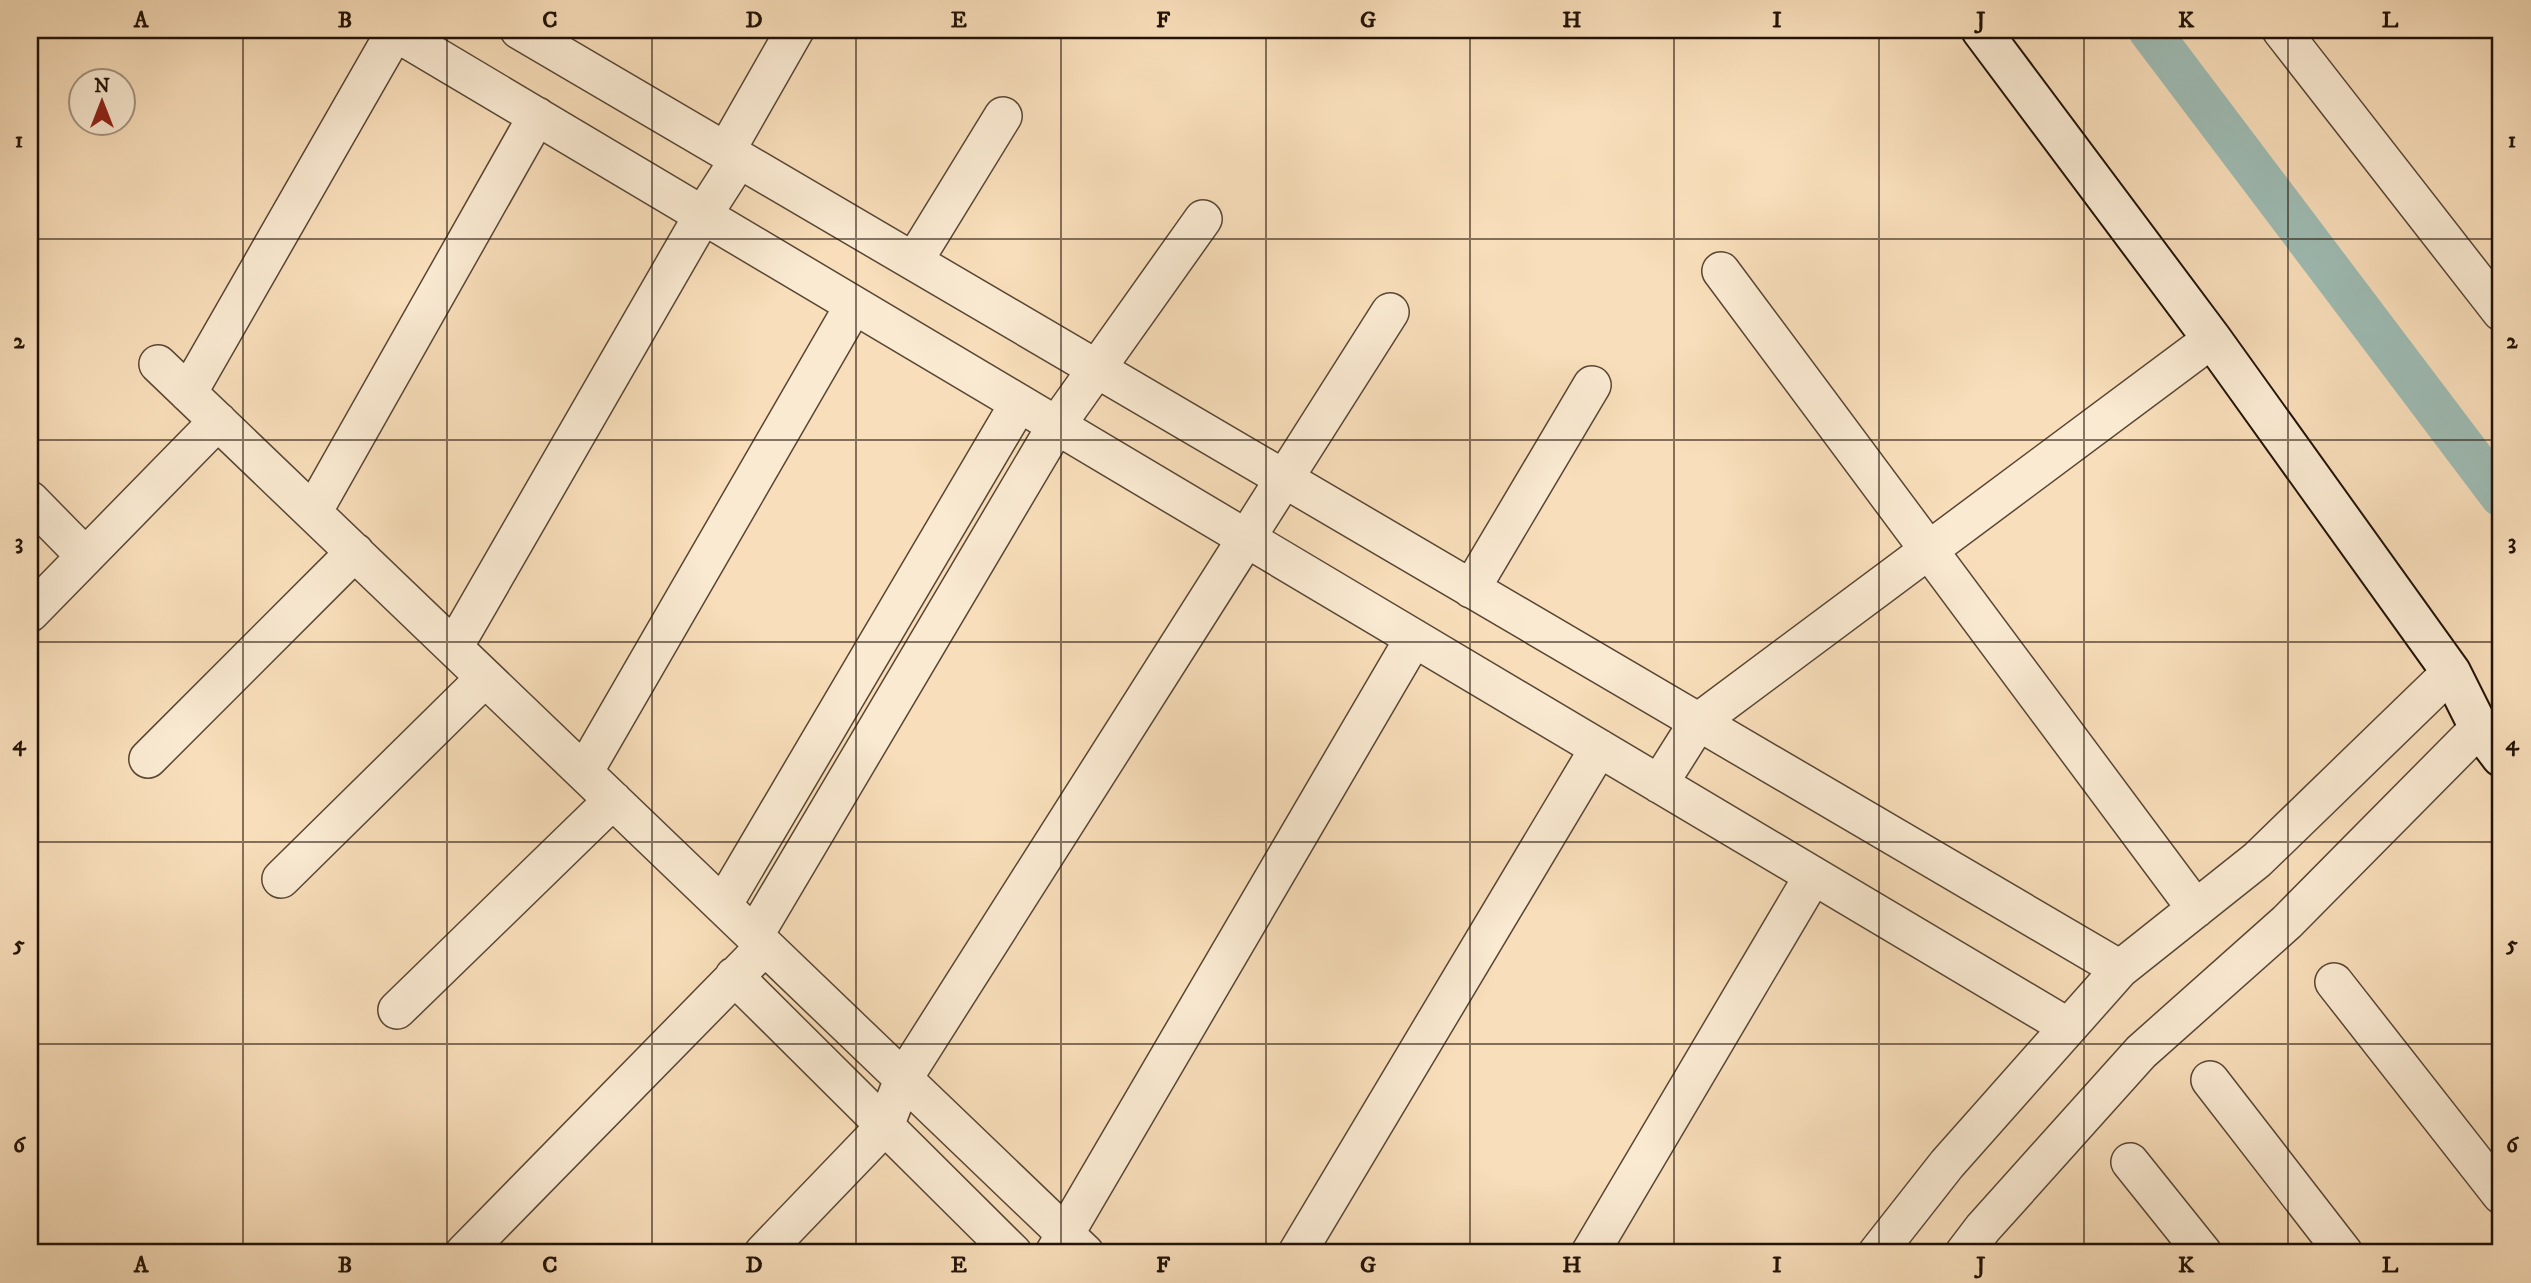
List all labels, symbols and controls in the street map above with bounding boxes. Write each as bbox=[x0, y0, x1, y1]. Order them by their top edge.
text: A bbox=[133, 6, 150, 35]
text: B bbox=[338, 6, 352, 35]
text: C bbox=[542, 6, 558, 35]
text: D bbox=[745, 6, 763, 35]
text: E bbox=[951, 6, 967, 35]
text: F bbox=[1156, 6, 1171, 35]
text: G bbox=[1360, 6, 1376, 35]
text: H bbox=[1562, 6, 1582, 35]
text: I bbox=[1772, 6, 1782, 35]
text: J bbox=[1973, 6, 1986, 35]
text: K bbox=[2178, 6, 2195, 35]
text: L bbox=[2382, 6, 2399, 35]
north arrow bbox=[66, 66, 136, 136]
text: N bbox=[94, 75, 110, 98]
text: 1 bbox=[15, 126, 23, 155]
text: 1 bbox=[2508, 126, 2516, 155]
text: 2 bbox=[13, 327, 25, 356]
text: 2 bbox=[2506, 327, 2518, 356]
text: 3 bbox=[15, 528, 23, 557]
text: 3 bbox=[2508, 528, 2516, 557]
text: 4 bbox=[12, 729, 27, 758]
text: 4 bbox=[2505, 729, 2520, 758]
text: 5 bbox=[12, 930, 25, 959]
text: 5 bbox=[2505, 930, 2518, 959]
text: 6 bbox=[13, 1131, 27, 1160]
text: 6 bbox=[2506, 1131, 2520, 1160]
text: A bbox=[133, 1251, 150, 1280]
text: B bbox=[338, 1251, 352, 1280]
text: C bbox=[542, 1251, 558, 1280]
text: D bbox=[745, 1251, 763, 1280]
text: E bbox=[951, 1251, 967, 1280]
text: F bbox=[1156, 1251, 1171, 1280]
text: G bbox=[1360, 1251, 1376, 1280]
text: H bbox=[1562, 1251, 1582, 1280]
text: I bbox=[1772, 1251, 1782, 1280]
text: J bbox=[1973, 1251, 1986, 1280]
text: K bbox=[2178, 1251, 2195, 1280]
text: L bbox=[2382, 1251, 2399, 1280]

